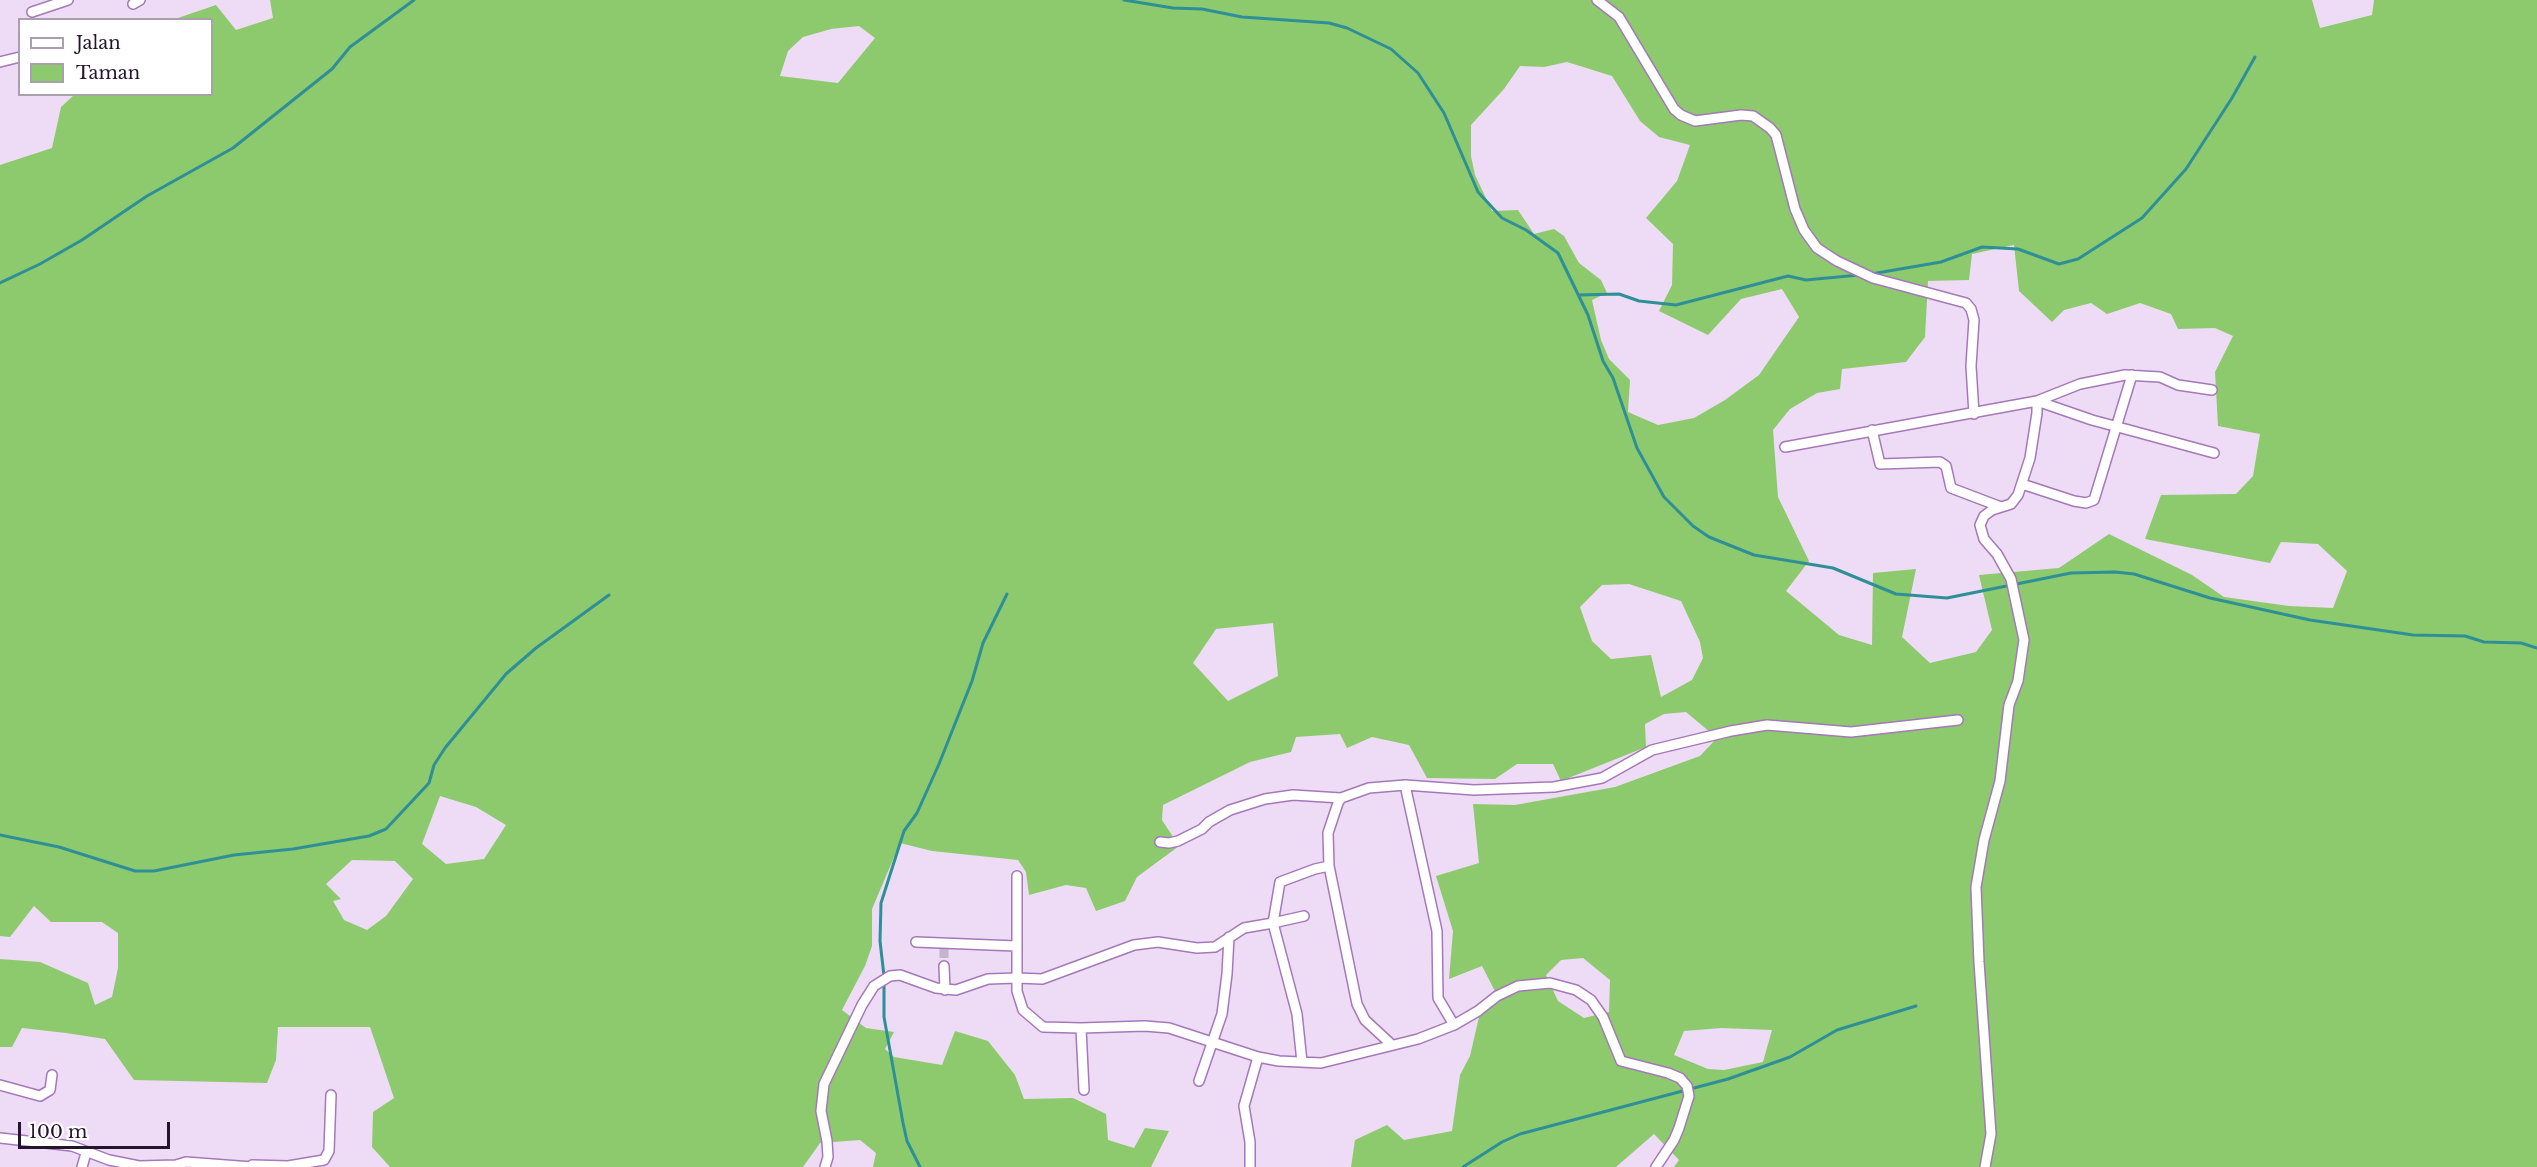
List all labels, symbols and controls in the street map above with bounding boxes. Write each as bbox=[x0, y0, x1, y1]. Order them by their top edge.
legend bbox=[18, 18, 213, 96]
text: Jalan bbox=[76, 32, 121, 54]
text: Taman bbox=[76, 62, 140, 84]
scale bar bbox=[21, 1110, 172, 1148]
text: 100 m bbox=[29, 1121, 87, 1143]

